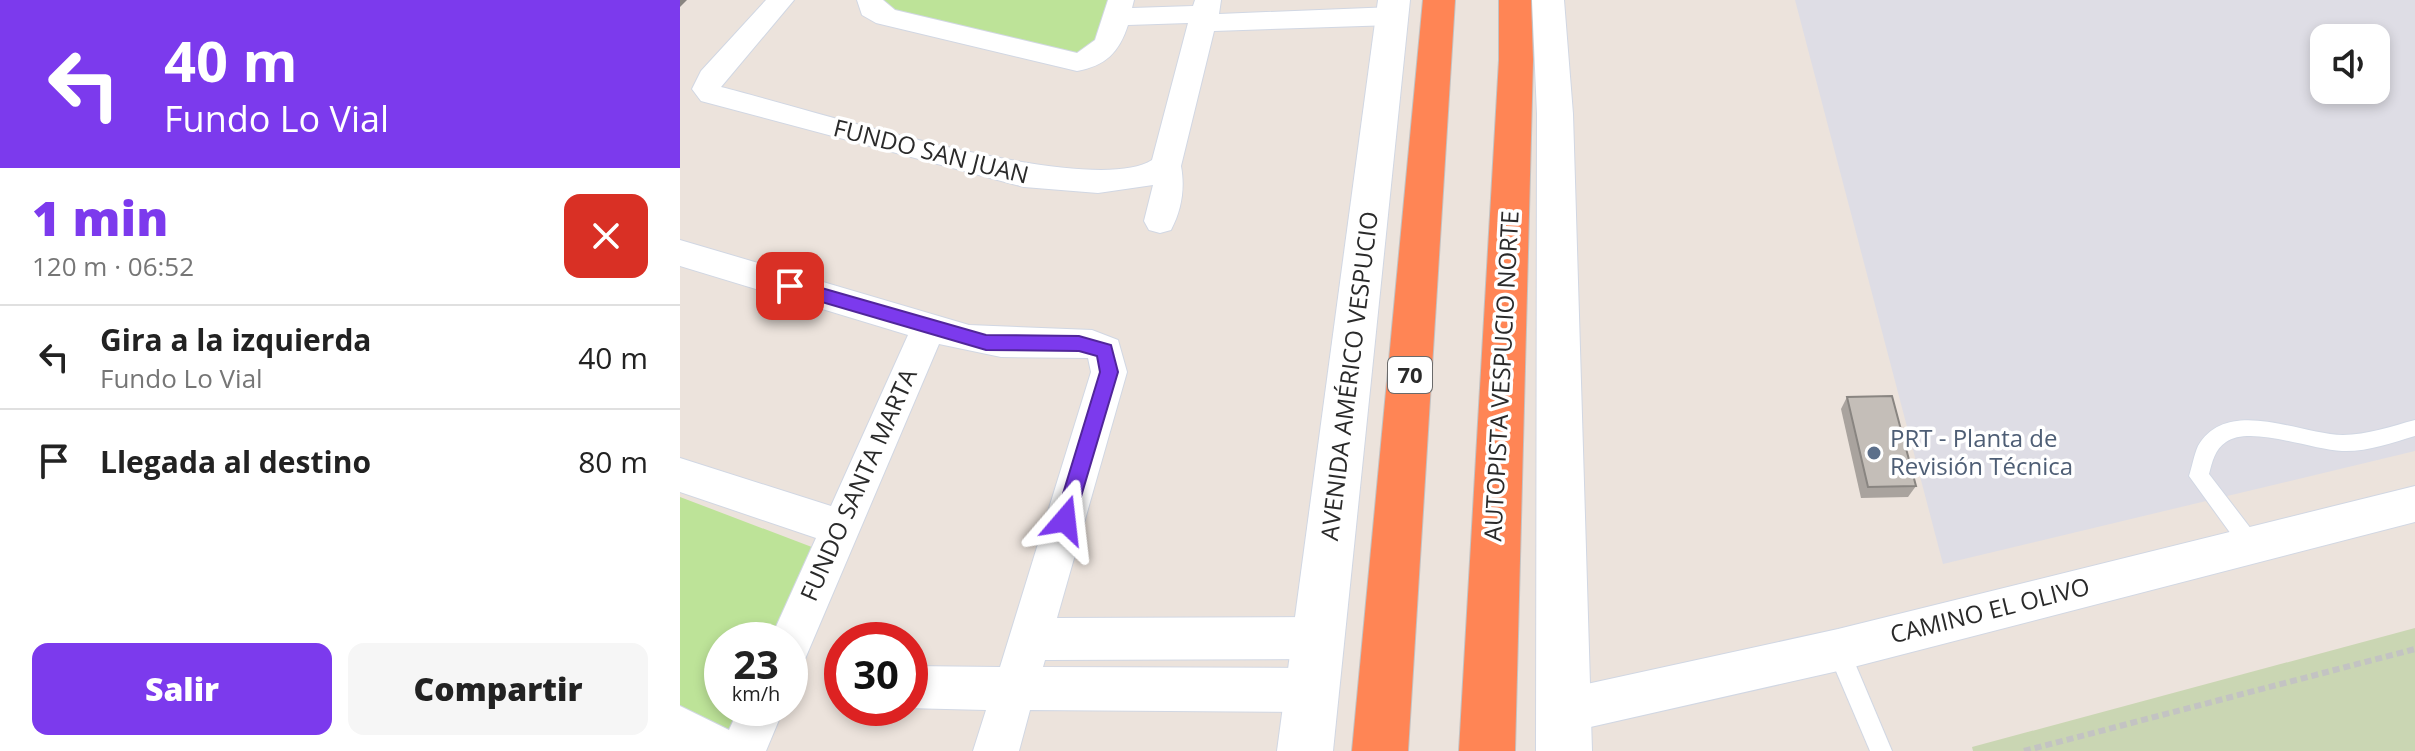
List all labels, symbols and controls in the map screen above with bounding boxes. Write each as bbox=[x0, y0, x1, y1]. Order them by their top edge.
text: 40 m bbox=[164, 22, 298, 98]
map controls bbox=[2310, 24, 2390, 104]
button: sound bbox=[2310, 24, 2390, 104]
icon: left bbox=[32, 32, 136, 136]
text: Fundo Lo Vial bbox=[164, 94, 389, 143]
street label: FUNDO SAN JUAN bbox=[830, 110, 1032, 191]
text: 1 min bbox=[32, 185, 168, 250]
button: close bbox=[564, 194, 648, 278]
street label: AVENIDA AMÉRICO VESPUCIO bbox=[1312, 209, 1385, 542]
street label: AUTOPISTA VESPUCIO NORTE bbox=[1475, 210, 1526, 542]
text: 120 m · 06:52 bbox=[32, 248, 194, 284]
pin bbox=[756, 252, 824, 320]
icon: arrive bbox=[768, 264, 812, 308]
text: Gira a la izquierda bbox=[100, 319, 372, 360]
icon: left bbox=[32, 335, 76, 379]
text: 40 m bbox=[578, 337, 648, 378]
road number: 70 bbox=[1388, 357, 1432, 393]
text: Fundo Lo Vial bbox=[100, 360, 263, 396]
street label: FUNDO SANTA MARTA bbox=[791, 362, 924, 606]
place label: PRT - Planta de Revisión Técnica bbox=[1890, 421, 2073, 482]
icon: arrive bbox=[32, 439, 76, 483]
text: Llegada al destino bbox=[100, 441, 371, 482]
text: 80 m bbox=[578, 441, 648, 482]
marker: PRT - Planta de Revisión Técnica bbox=[1865, 444, 1883, 462]
position arrow bbox=[1023, 478, 1107, 562]
street label: CAMINO EL OLIVO bbox=[1886, 569, 2093, 650]
speed limit sign: 30 bbox=[824, 622, 928, 726]
text: 23 bbox=[733, 636, 779, 691]
button: Salir bbox=[32, 643, 332, 735]
button: Compartir bbox=[348, 643, 648, 735]
text: km/h bbox=[732, 680, 780, 707]

